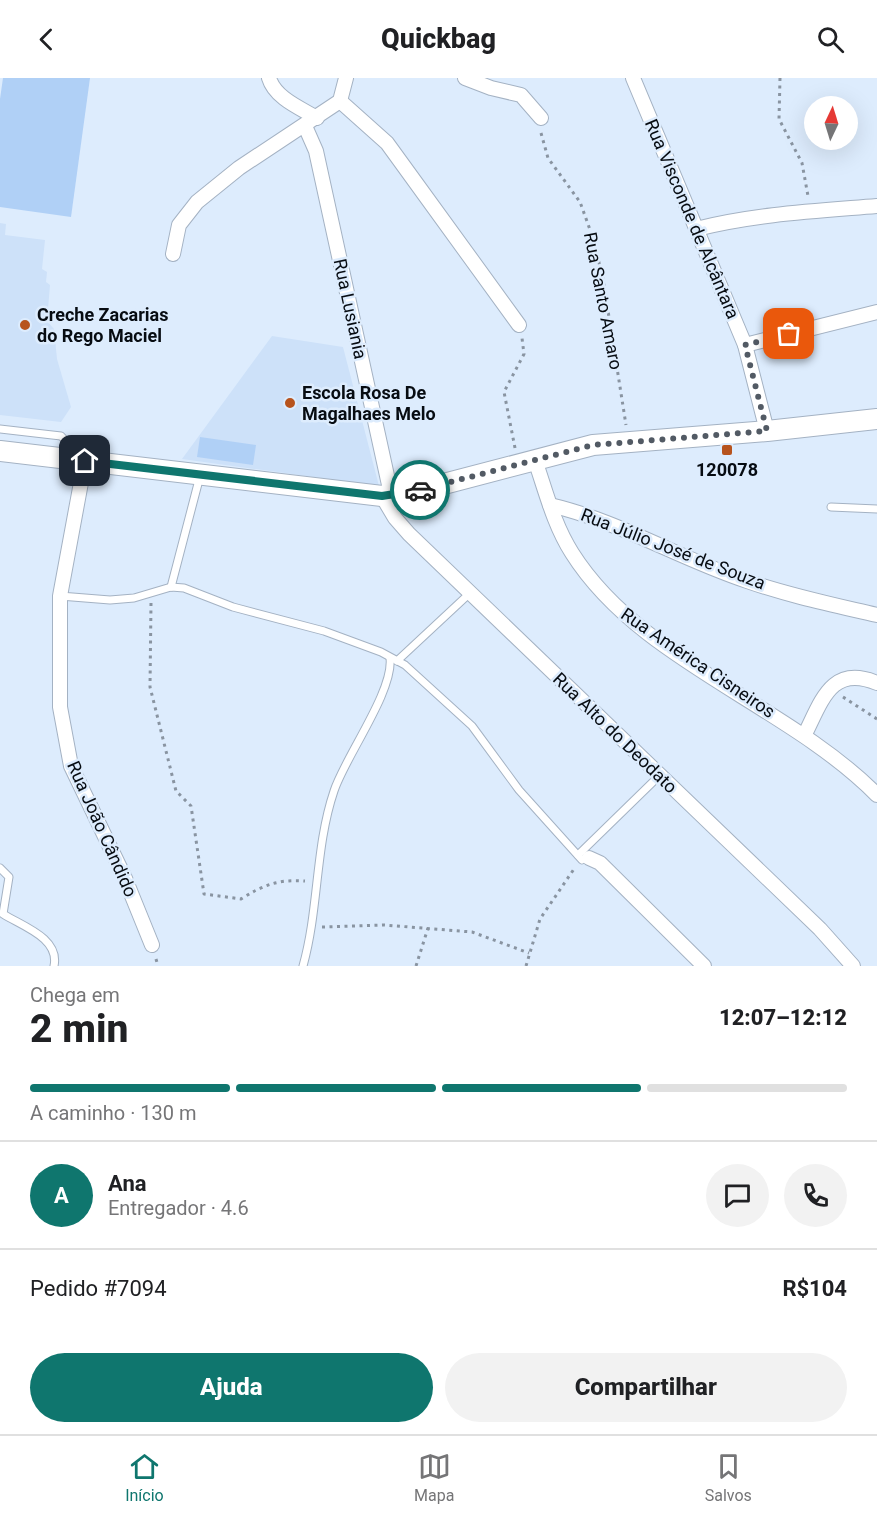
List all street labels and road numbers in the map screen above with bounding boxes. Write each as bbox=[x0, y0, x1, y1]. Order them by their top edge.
street label: Rua Visconde de Alcântara bbox=[641, 116, 744, 322]
street label: Rua Santo Amaro bbox=[580, 230, 627, 371]
street label: Rua Lusiania bbox=[330, 257, 371, 361]
street label: Rua Júlio José de Souza bbox=[578, 504, 768, 593]
street label: Rua América Cisneiros bbox=[617, 603, 779, 722]
street label: Rua Alto do Deodato bbox=[549, 668, 682, 797]
street label: Rua João Cândido bbox=[63, 758, 142, 900]

